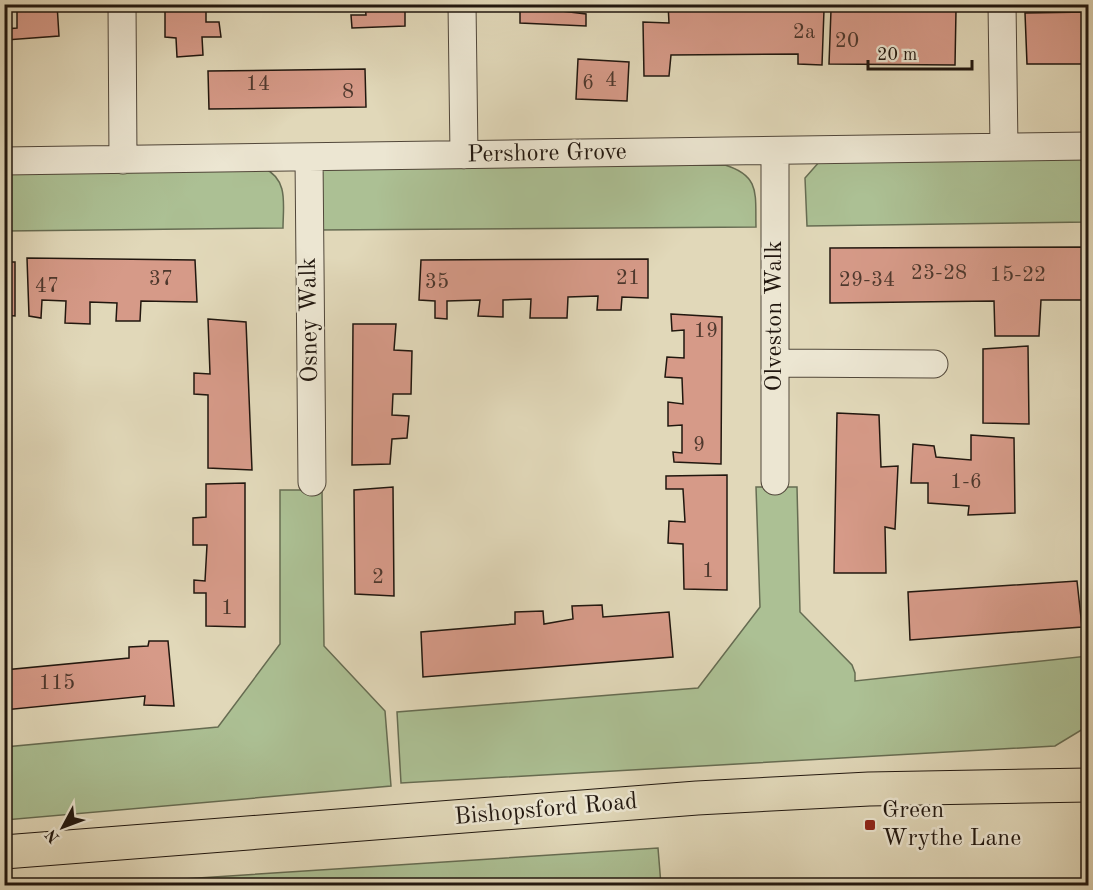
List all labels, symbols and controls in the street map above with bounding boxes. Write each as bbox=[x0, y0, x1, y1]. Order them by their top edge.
house number: 2a bbox=[793, 22, 815, 43]
house number: 20 bbox=[835, 31, 859, 52]
scale bar bbox=[868, 33, 972, 71]
text: 20 m bbox=[877, 46, 917, 64]
house number: 4 bbox=[605, 70, 617, 91]
house number: 6 bbox=[582, 73, 594, 94]
house number: 14 bbox=[246, 74, 270, 95]
house number: 8 bbox=[342, 82, 354, 103]
street label: Pershore Grove bbox=[467, 141, 627, 167]
street label: Olveston Walk bbox=[763, 241, 787, 391]
street label: Osney Walk bbox=[297, 257, 323, 383]
house number: 23-28 bbox=[911, 263, 967, 284]
house number: 15-22 bbox=[990, 265, 1046, 286]
house number: 21 bbox=[616, 268, 640, 289]
house number: 37 bbox=[149, 269, 173, 290]
house number: 29-34 bbox=[839, 270, 895, 291]
house number: 35 bbox=[425, 272, 449, 293]
house number: 47 bbox=[35, 276, 59, 297]
house number: 19 bbox=[694, 321, 718, 342]
house number: 9 bbox=[693, 435, 705, 456]
house number: 1-6 bbox=[950, 472, 982, 493]
house number: 1 bbox=[702, 561, 714, 582]
house number: 2 bbox=[372, 567, 384, 588]
house number: 1 bbox=[221, 598, 233, 619]
house number: 115 bbox=[39, 673, 75, 694]
street label: Bishopsford Road bbox=[453, 790, 639, 830]
north arrow bbox=[33, 797, 93, 857]
place label: Green Wrythe Lane bbox=[882, 799, 1021, 851]
marker: Green Wrythe Lane bbox=[863, 818, 877, 832]
text: N bbox=[43, 825, 63, 845]

